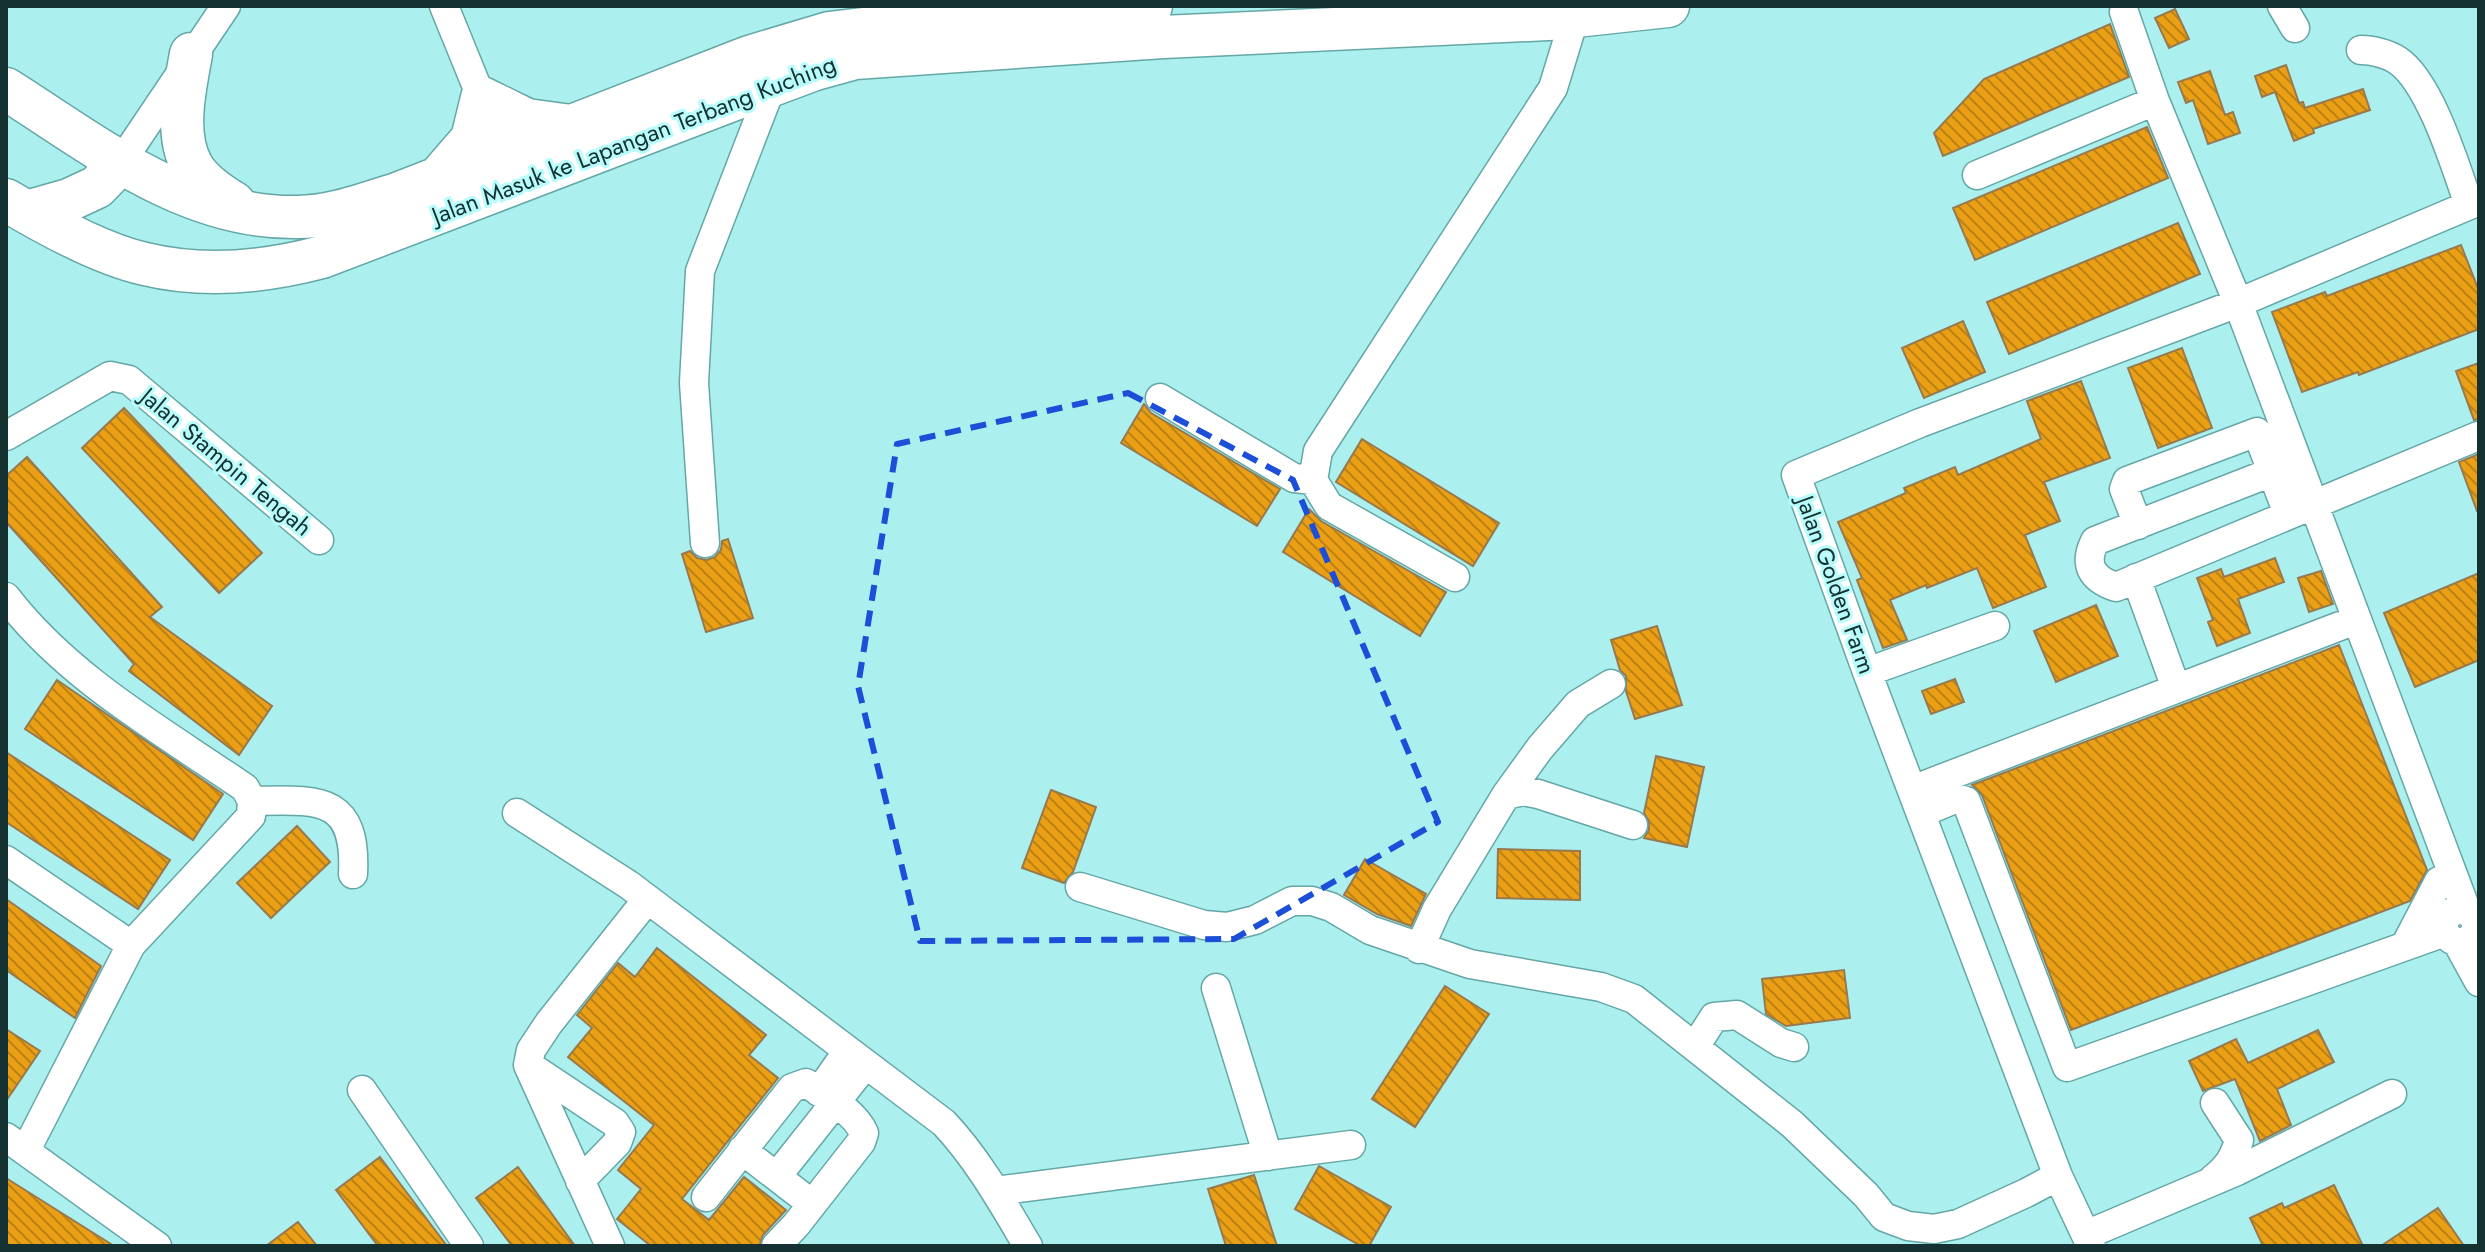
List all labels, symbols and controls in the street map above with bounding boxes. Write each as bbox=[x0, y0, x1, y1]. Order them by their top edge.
street label: Jalan Masuk ke Lapangan Terbang Kuching bbox=[424, 46, 841, 234]
street label: Jalan Stampin Tengah bbox=[131, 377, 320, 544]
street label: Jalan Golden Farm bbox=[1787, 488, 1885, 679]

